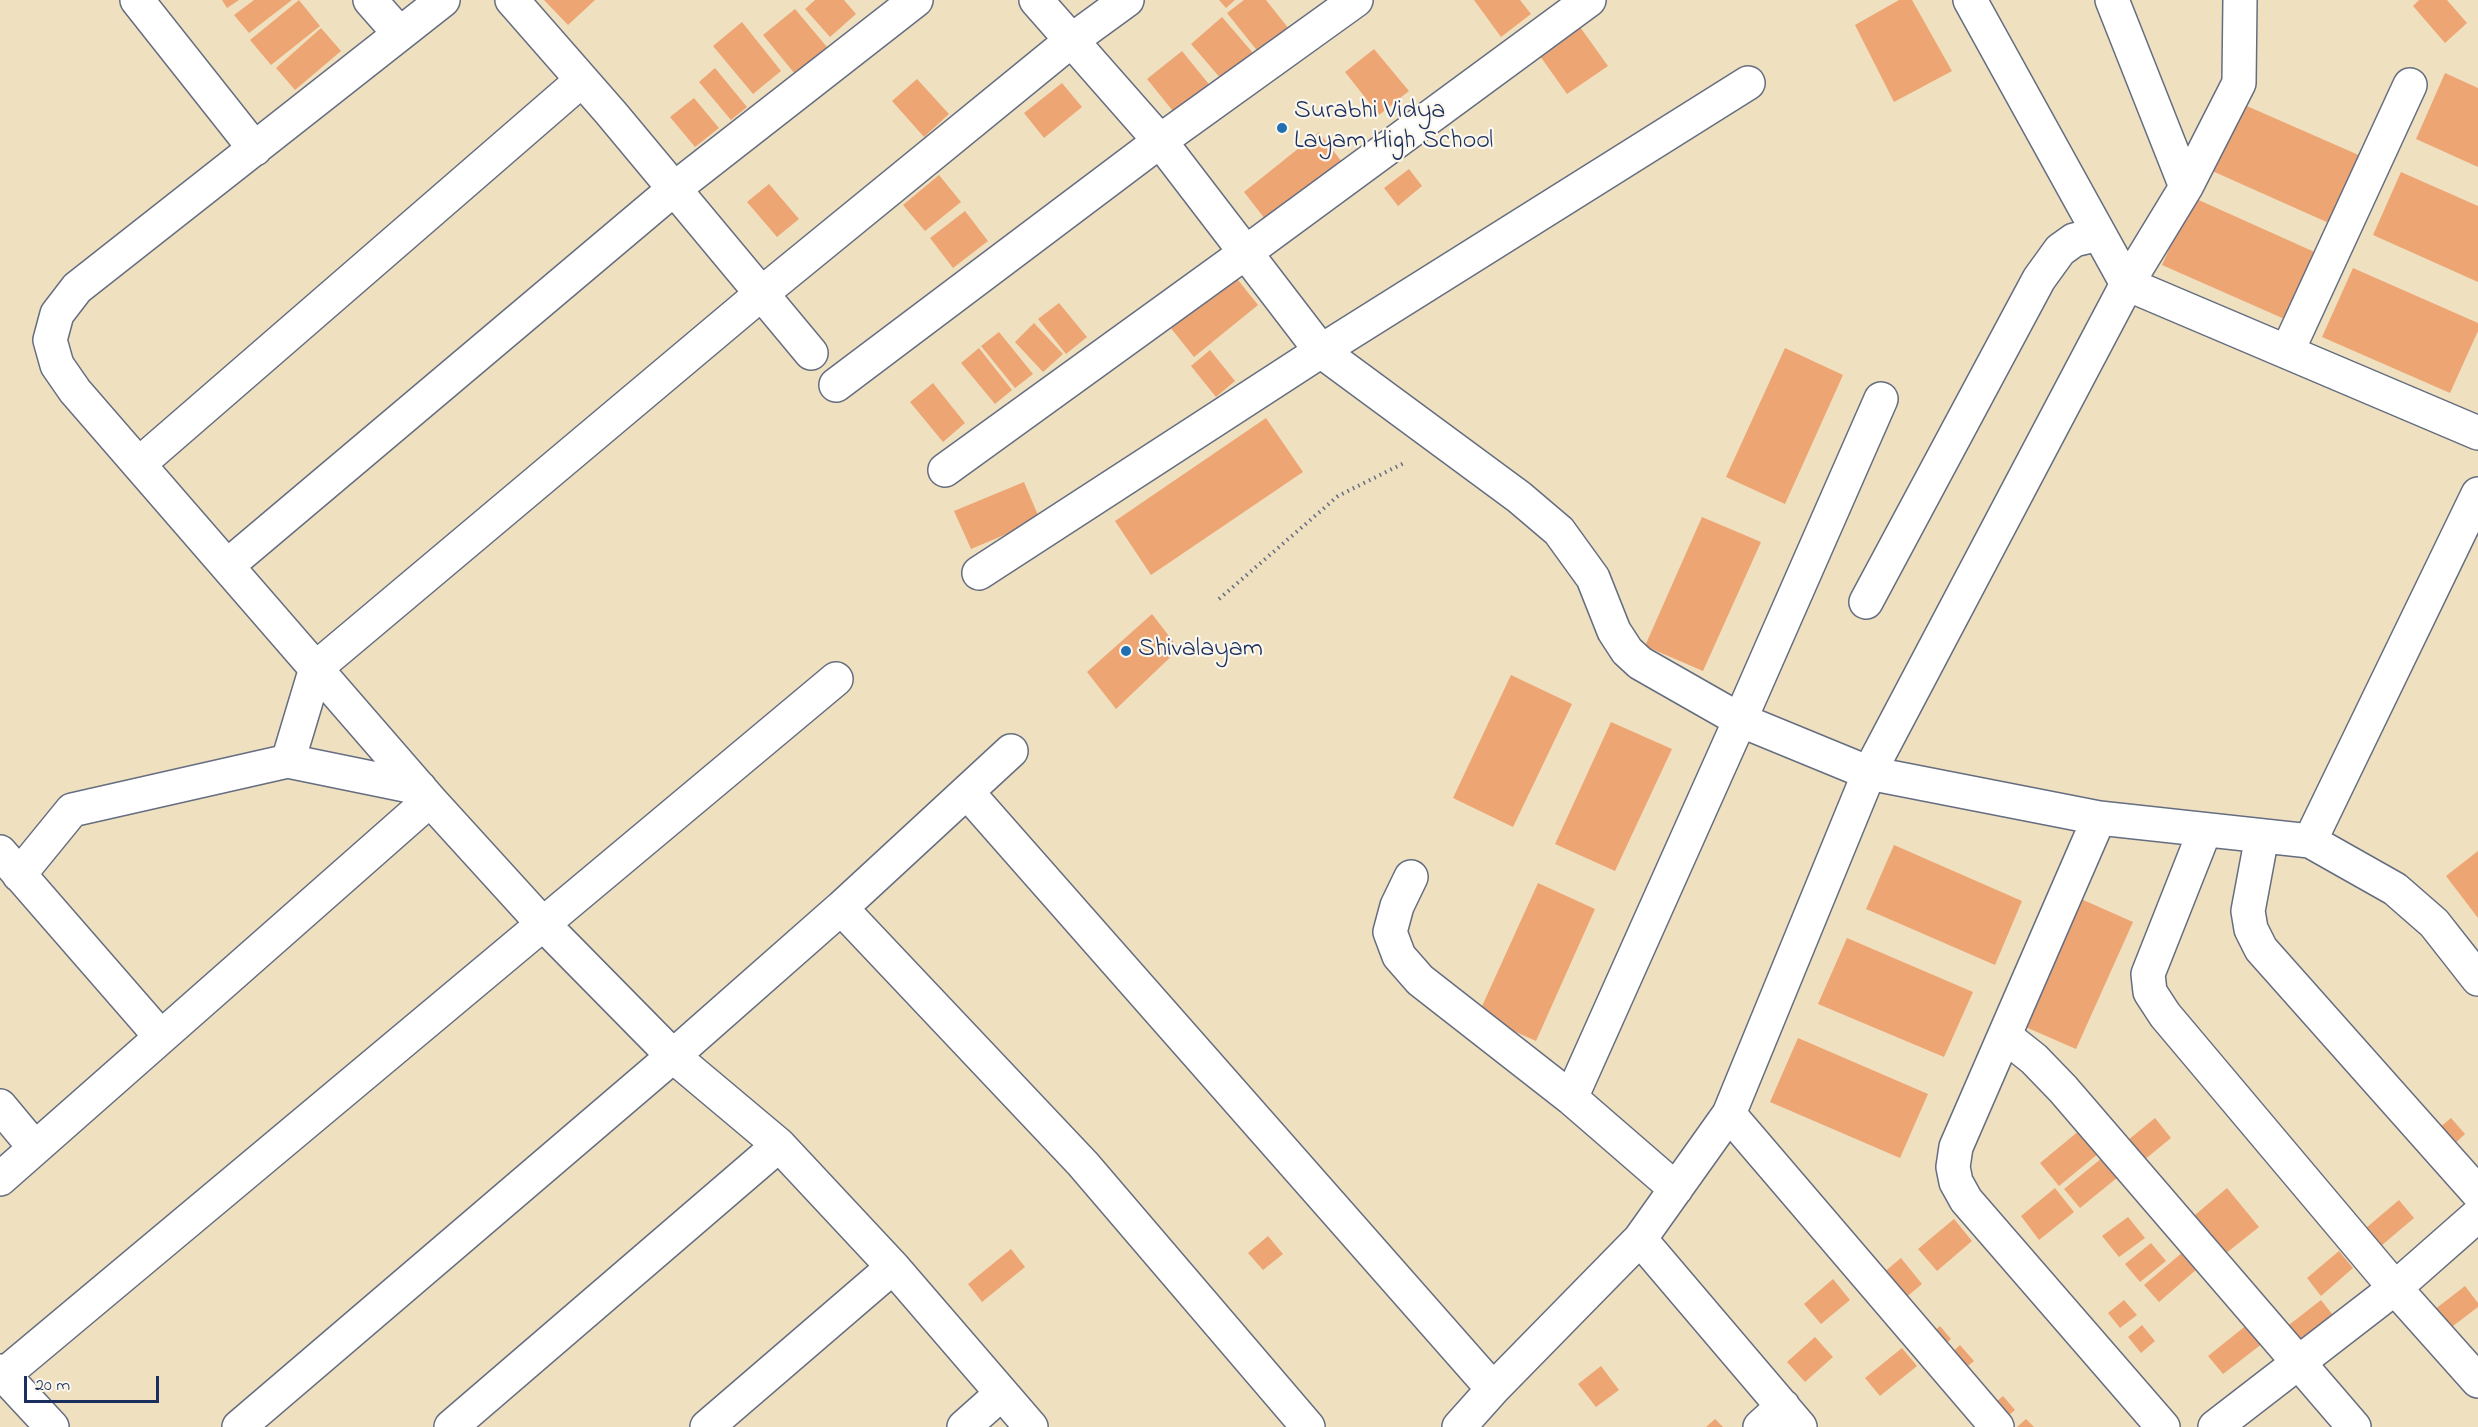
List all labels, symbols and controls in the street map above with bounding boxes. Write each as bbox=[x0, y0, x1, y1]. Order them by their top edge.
place label: Surabhi Vidya Layam High School bbox=[1294, 97, 1493, 158]
marker: Surabhi Vidya Layam High School bbox=[1275, 121, 1289, 135]
place label: Shivalayam bbox=[1138, 635, 1263, 667]
marker: Shivalayam bbox=[1119, 644, 1133, 658]
scale bar bbox=[27, 1364, 162, 1402]
text: 20 m bbox=[35, 1373, 70, 1399]

